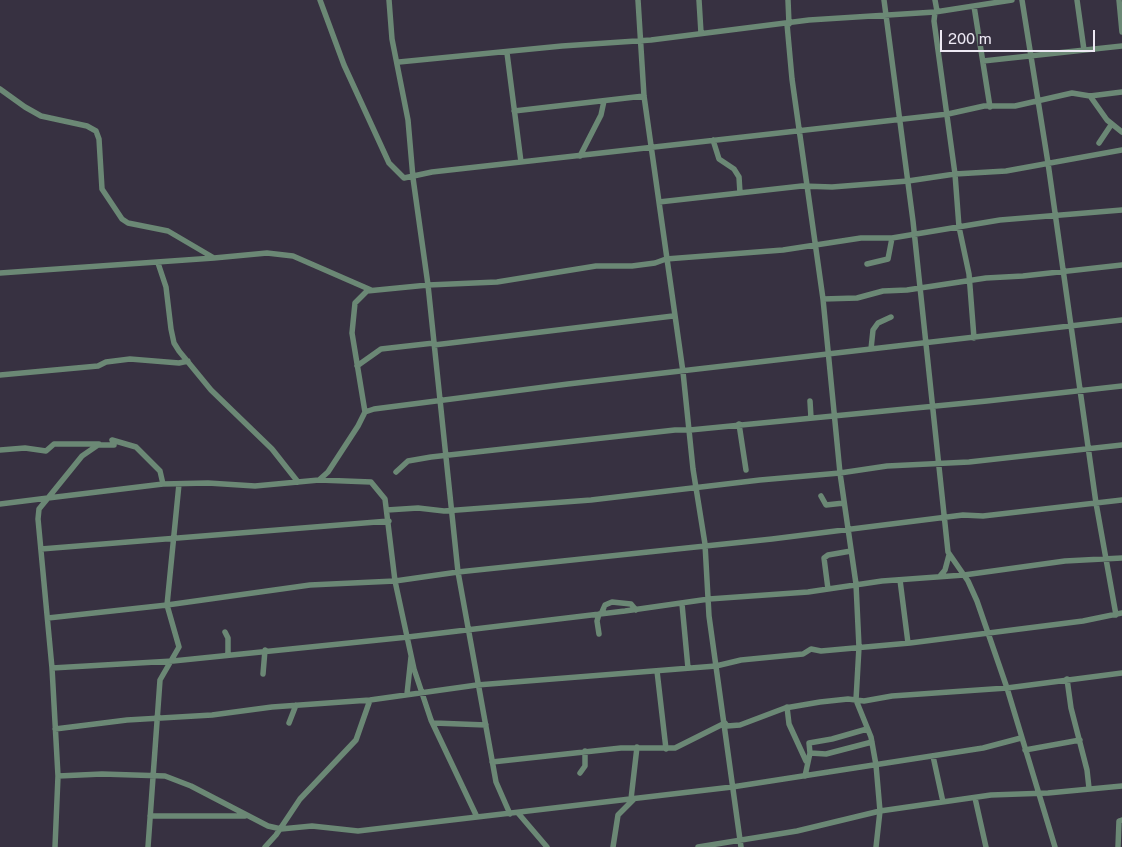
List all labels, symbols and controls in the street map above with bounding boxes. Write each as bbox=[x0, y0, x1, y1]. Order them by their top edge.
scale bar bbox=[942, 20, 1097, 52]
text: 200 m bbox=[948, 30, 992, 47]

